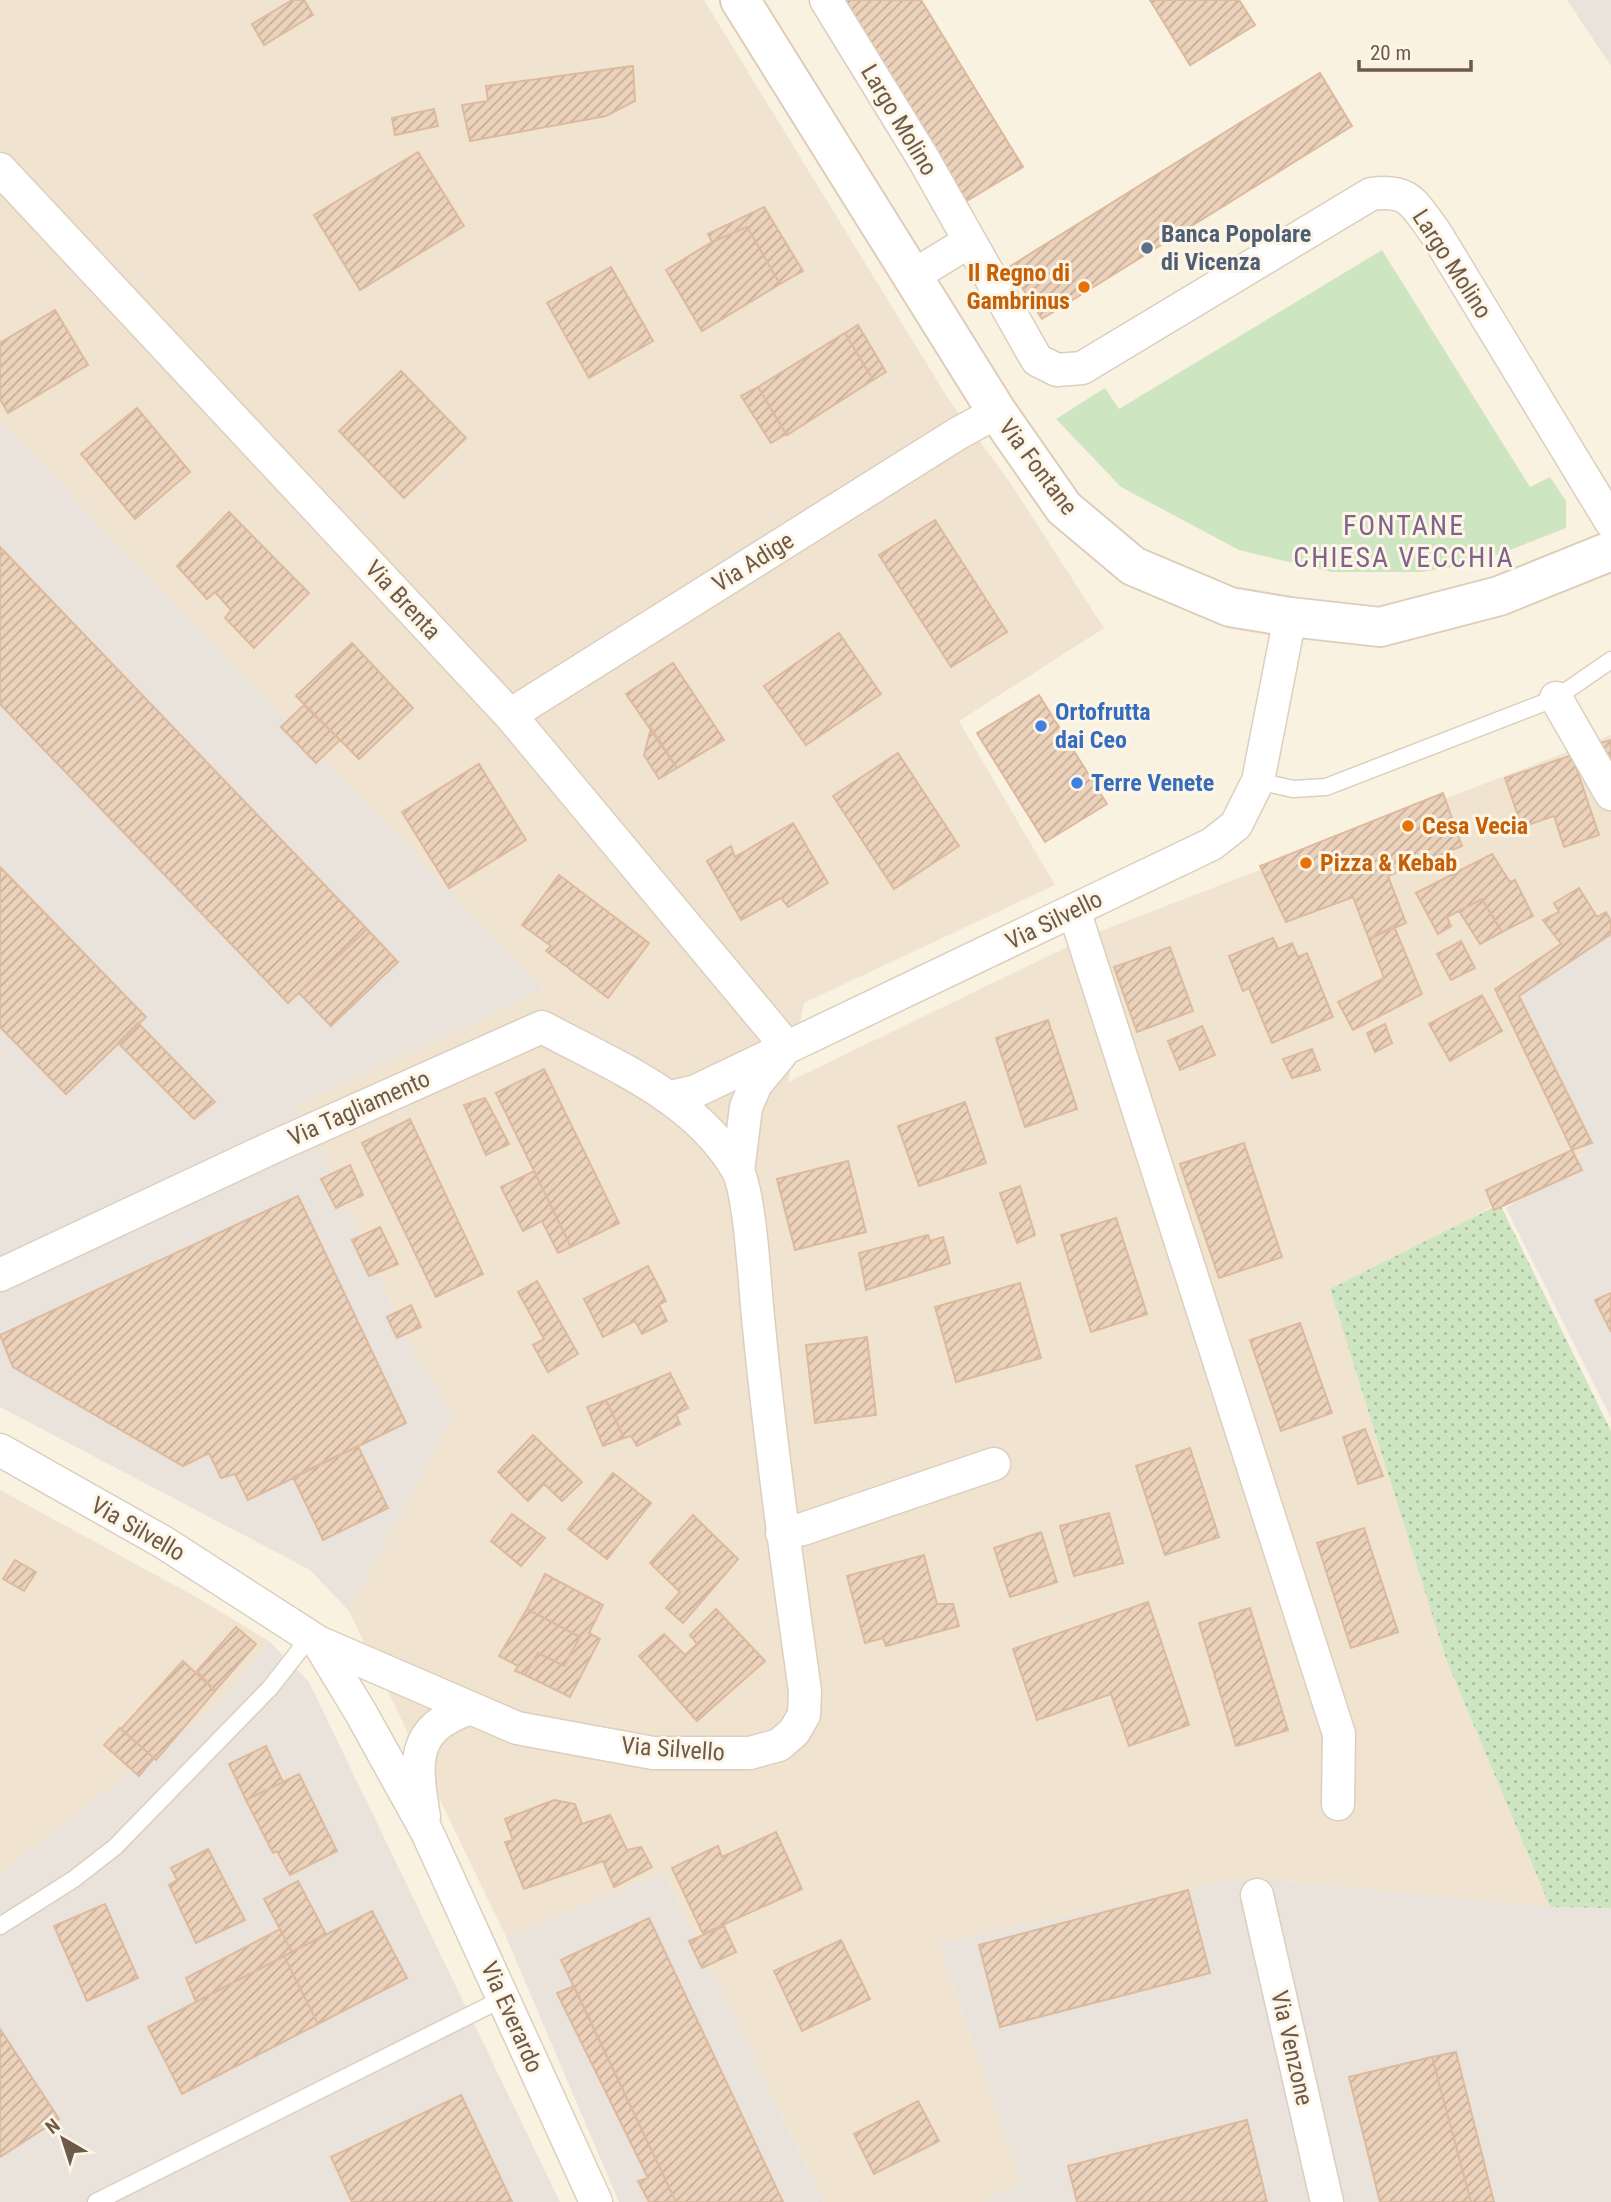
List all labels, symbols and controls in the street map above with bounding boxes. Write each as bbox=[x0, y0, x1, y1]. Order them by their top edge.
scale bar bbox=[1359, 28, 1471, 72]
text: 20 m bbox=[1370, 41, 1411, 65]
street label: Largo Molino bbox=[855, 60, 943, 180]
street label: Largo Molino bbox=[1406, 204, 1498, 324]
place label: Banca Popolare di Vicenza bbox=[1161, 220, 1311, 276]
marker: Banca Popolare di Vicenza bbox=[1139, 240, 1155, 256]
place label: Il Regno di Gambrinus bbox=[966, 259, 1070, 315]
marker: Il Regno di Gambrinus bbox=[1076, 279, 1092, 295]
street label: Via Fontane bbox=[993, 414, 1083, 520]
district label: FONTANE CHIESA VECCHIA bbox=[1293, 509, 1515, 574]
street label: Via Adige bbox=[707, 526, 799, 598]
street label: Via Brenta bbox=[359, 555, 447, 645]
place label: Ortofrutta dai Ceo bbox=[1055, 698, 1151, 754]
marker: Ortofrutta dai Ceo bbox=[1033, 718, 1049, 734]
place label: Terre Venete bbox=[1091, 769, 1214, 797]
marker: Terre Venete bbox=[1069, 775, 1085, 791]
place label: Cesa Vecia bbox=[1422, 812, 1528, 840]
marker: Cesa Vecia bbox=[1400, 818, 1416, 834]
place label: Pizza & Kebab bbox=[1320, 849, 1457, 877]
marker: Pizza & Kebab bbox=[1298, 855, 1314, 871]
street label: Via Silvello bbox=[1001, 885, 1107, 955]
street label: Via Tagliamento bbox=[284, 1064, 434, 1152]
street label: Via Silvello bbox=[86, 1491, 190, 1567]
street label: Via Silvello bbox=[620, 1731, 726, 1767]
street label: Via Everardo bbox=[475, 1957, 549, 2077]
street label: Via Venzone bbox=[1265, 1988, 1319, 2108]
north arrow bbox=[28, 2104, 98, 2174]
text: N bbox=[41, 2114, 64, 2139]

